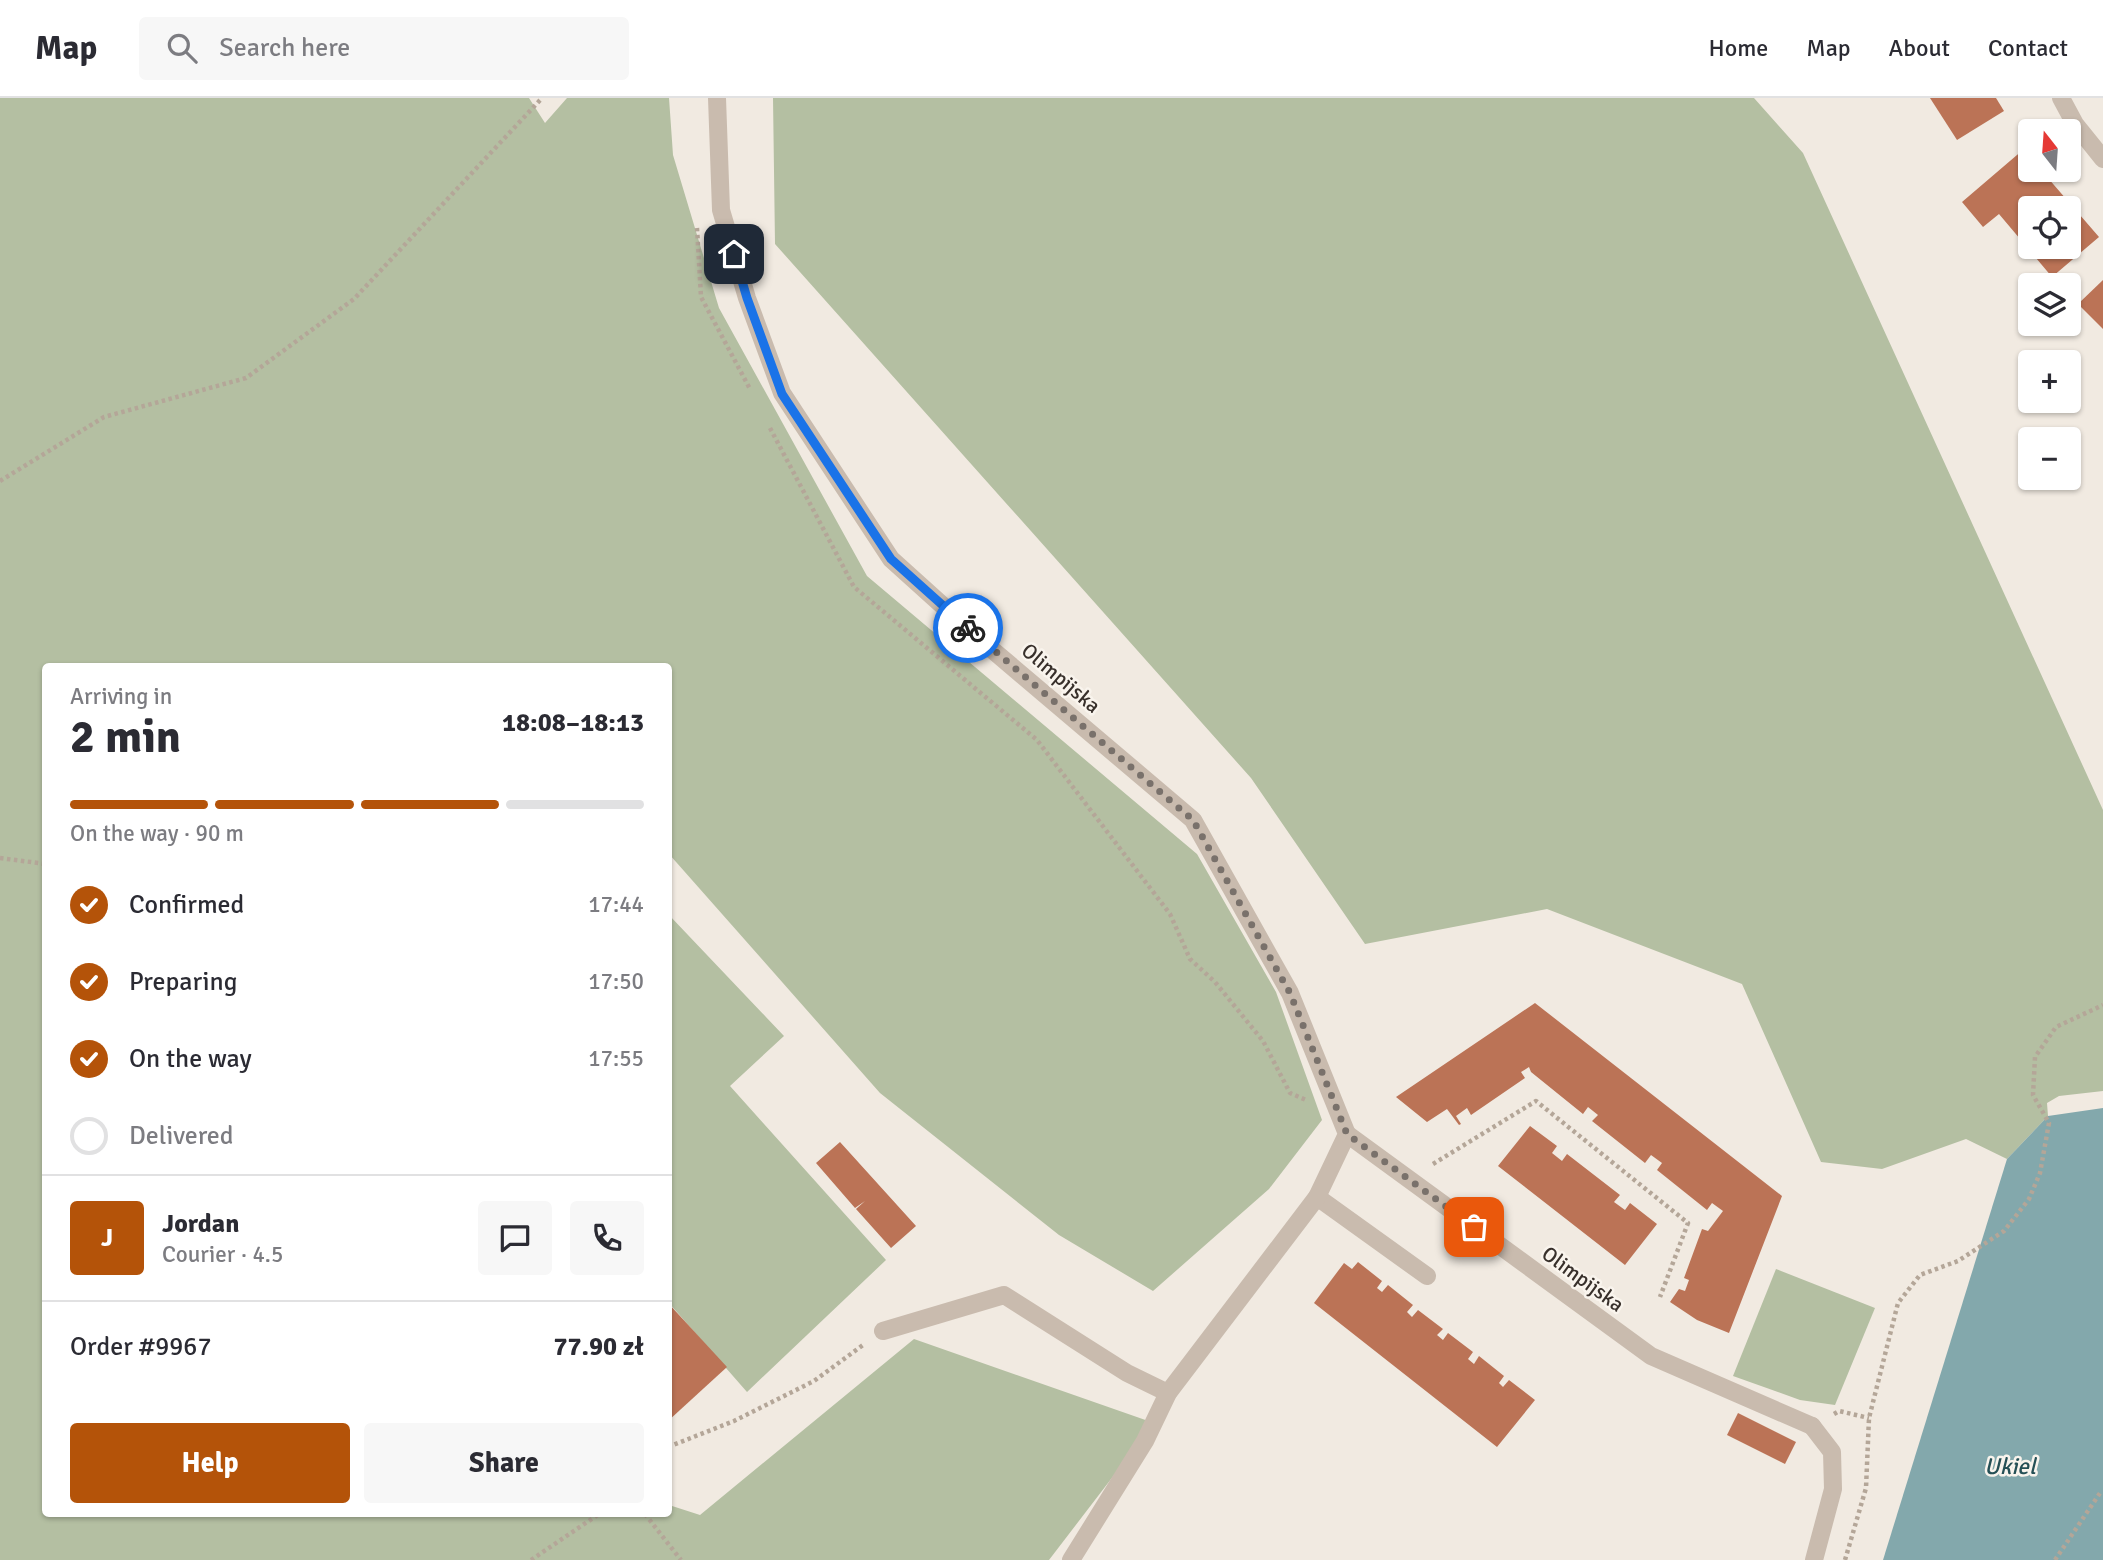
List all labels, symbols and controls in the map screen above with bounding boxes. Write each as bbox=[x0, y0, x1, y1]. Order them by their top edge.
search box bbox=[139, 17, 629, 80]
text: Map bbox=[35, 28, 97, 69]
icon: search bbox=[163, 29, 201, 67]
text: Search here bbox=[219, 32, 350, 64]
text: Home bbox=[1708, 33, 1768, 63]
text: Map bbox=[1806, 33, 1851, 63]
text: About bbox=[1889, 33, 1950, 63]
text: Contact bbox=[1988, 33, 2068, 63]
north arrow bbox=[2018, 119, 2081, 182]
map controls bbox=[2018, 119, 2081, 490]
button: locate bbox=[2018, 196, 2081, 259]
pin bbox=[704, 224, 764, 284]
icon: home bbox=[715, 235, 753, 273]
button: layers bbox=[2018, 273, 2081, 336]
button: + bbox=[2018, 350, 2081, 413]
button: − bbox=[2018, 427, 2081, 490]
courier bbox=[933, 593, 1003, 663]
icon: bike bbox=[949, 609, 987, 647]
street label: Olimpijska bbox=[1016, 637, 1106, 719]
text: Arriving in bbox=[70, 682, 172, 711]
text: 18:08–18:13 bbox=[502, 707, 644, 739]
text: 2 min bbox=[70, 709, 181, 765]
text: On the way · 90 m bbox=[70, 819, 244, 848]
icon: check bbox=[70, 886, 108, 924]
text: Confirmed bbox=[129, 889, 244, 921]
text: 17:44 bbox=[588, 890, 644, 919]
icon: check bbox=[70, 963, 108, 1001]
text: Preparing bbox=[129, 966, 237, 998]
text: 17:50 bbox=[588, 967, 644, 996]
icon: check bbox=[70, 1040, 108, 1078]
text: On the way bbox=[129, 1043, 252, 1075]
text: 17:55 bbox=[588, 1044, 644, 1073]
text: Delivered bbox=[129, 1120, 234, 1152]
pin bbox=[1444, 1197, 1504, 1257]
button: chat bbox=[478, 1201, 552, 1275]
button: phone bbox=[570, 1201, 644, 1275]
text: Jordan bbox=[162, 1208, 239, 1240]
icon: bag bbox=[1455, 1208, 1493, 1246]
text: J bbox=[101, 1222, 113, 1254]
text: Courier · 4.5 bbox=[162, 1240, 283, 1269]
street label: Olimpijska bbox=[1537, 1240, 1629, 1318]
text: Order #9967 bbox=[70, 1331, 211, 1363]
text: 77.90 zł bbox=[553, 1331, 644, 1363]
button: Help bbox=[70, 1423, 350, 1503]
button: Share bbox=[364, 1423, 644, 1503]
water label: Ukiel bbox=[1984, 1452, 2038, 1481]

